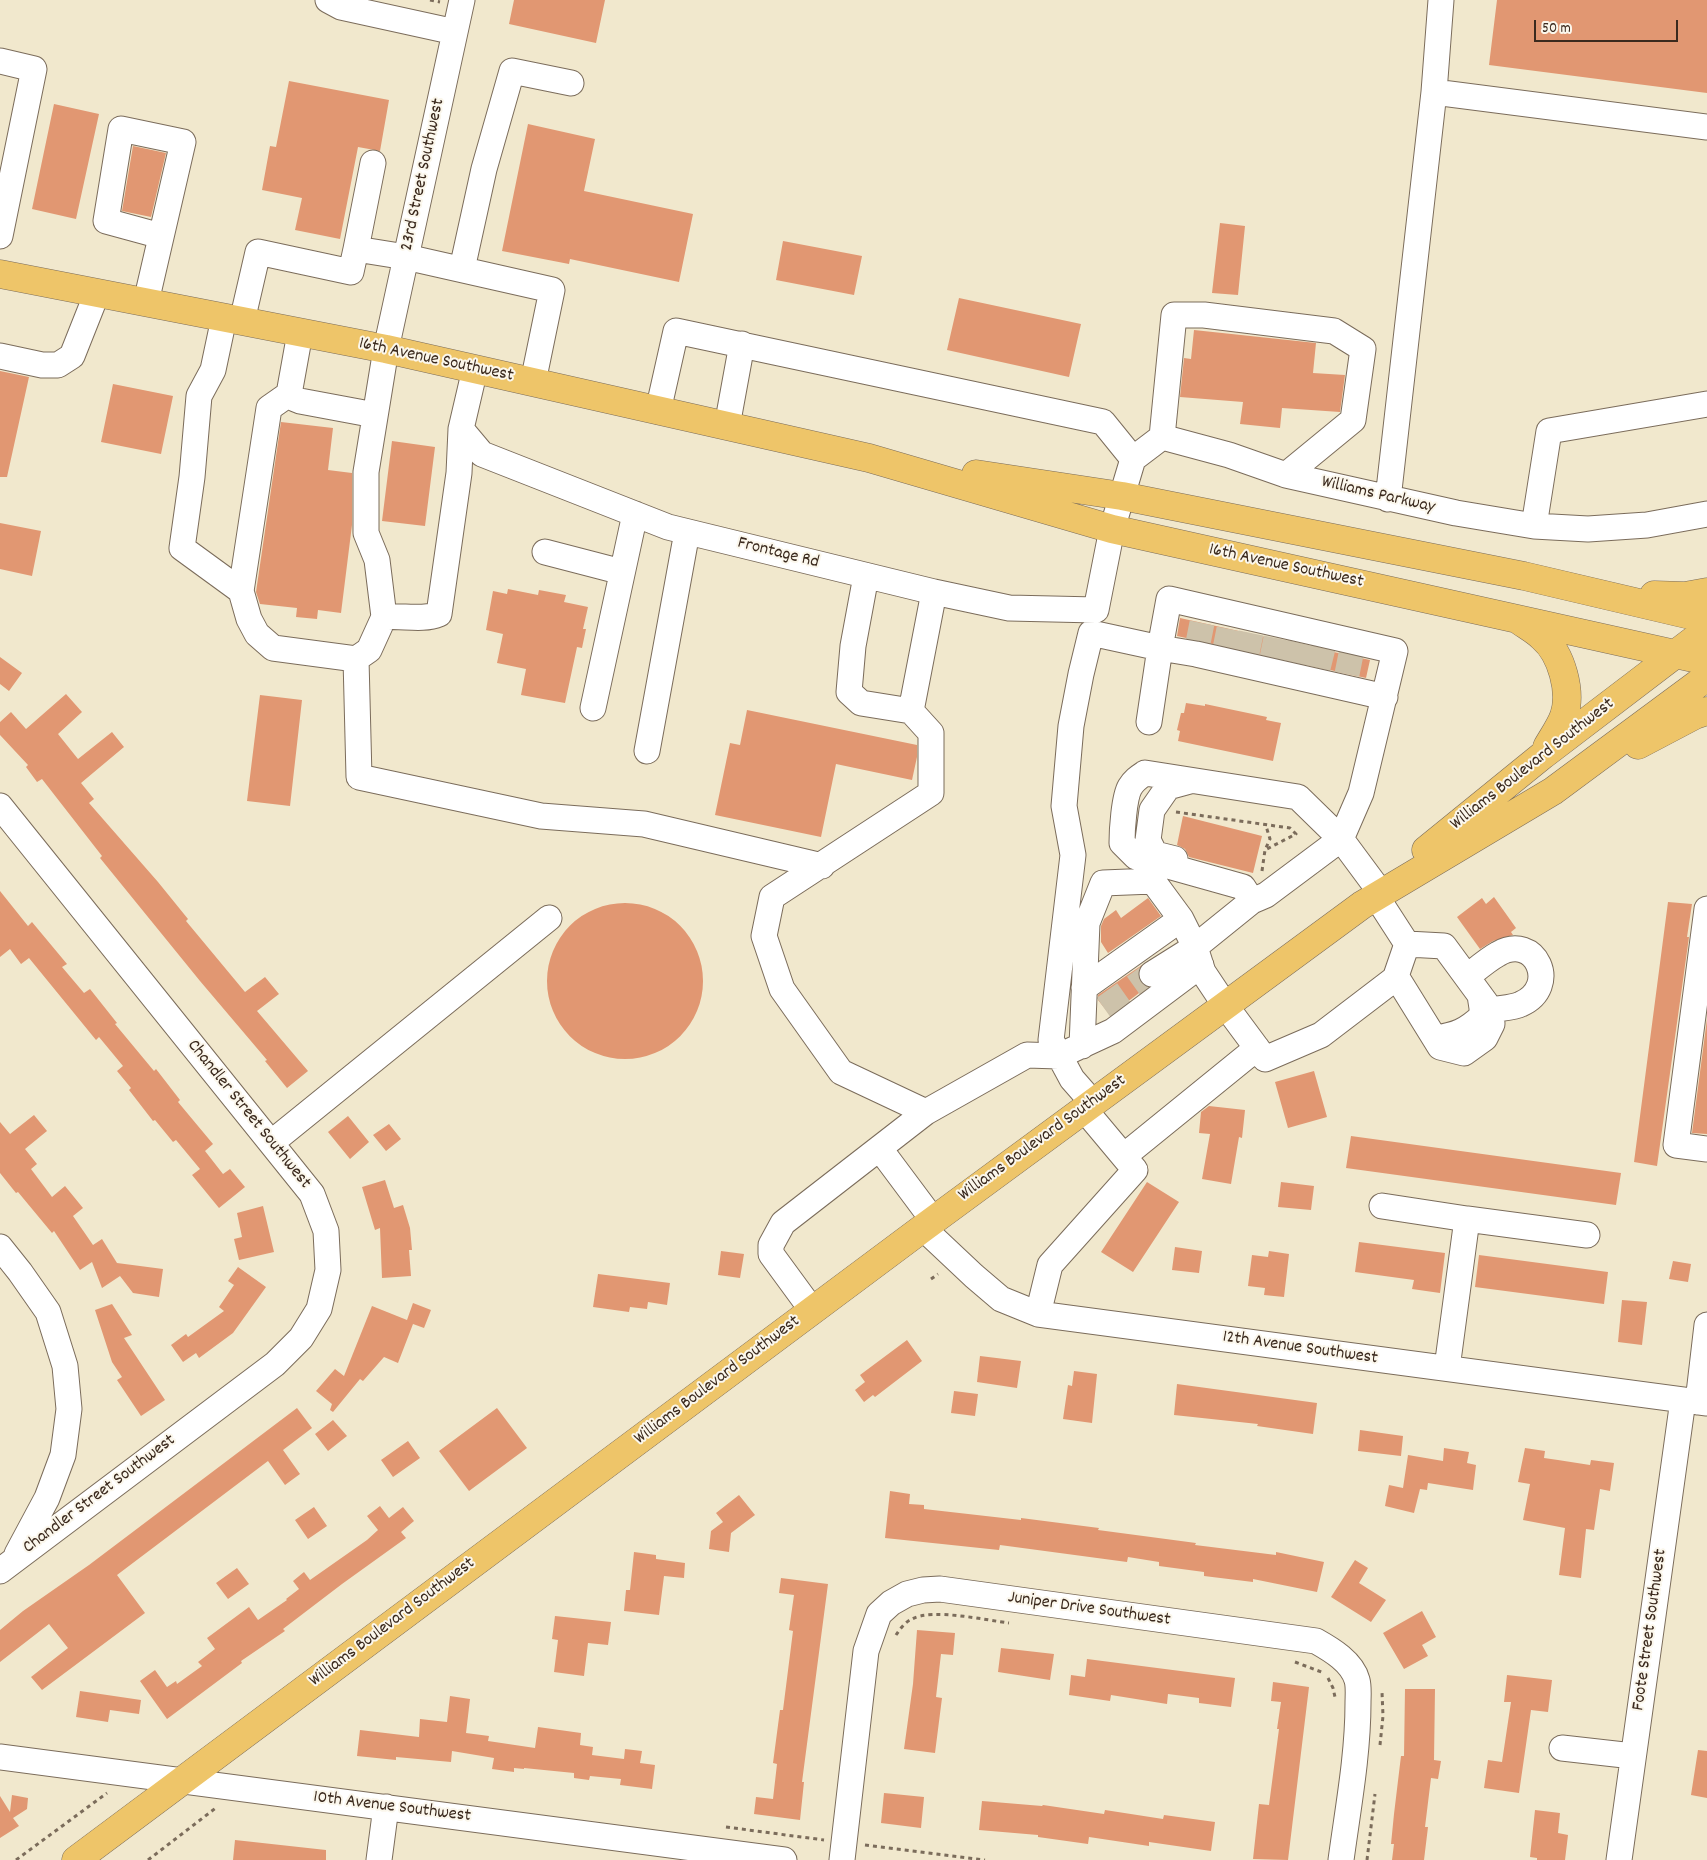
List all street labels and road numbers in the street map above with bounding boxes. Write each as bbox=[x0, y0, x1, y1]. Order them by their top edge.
street label: 23rd Street Southwest bbox=[397, 97, 451, 253]
street label: 16th Avenue Southwest bbox=[357, 334, 515, 388]
street label: Williams Parkway bbox=[1319, 472, 1437, 520]
street label: Frontage Rd bbox=[735, 533, 821, 575]
street label: 16th Avenue Southwest bbox=[1207, 540, 1365, 594]
street label: Williams Boulevard Southwest bbox=[1447, 694, 1619, 836]
street label: Chandler Street Southwest bbox=[181, 1036, 315, 1194]
street label: Williams Boulevard Southwest bbox=[955, 1071, 1131, 1207]
street label: Williams Boulevard Southwest bbox=[631, 1312, 805, 1450]
street label: 12th Avenue Southwest bbox=[1221, 1327, 1379, 1371]
street label: Chandler Street Southwest bbox=[19, 1431, 181, 1559]
street label: Foote Street Southwest bbox=[1629, 1548, 1673, 1712]
street label: Williams Boulevard Southwest bbox=[306, 1554, 480, 1692]
street label: Juniper Drive Southwest bbox=[1006, 1588, 1172, 1632]
street label: 10th Avenue Southwest bbox=[312, 1788, 472, 1828]

